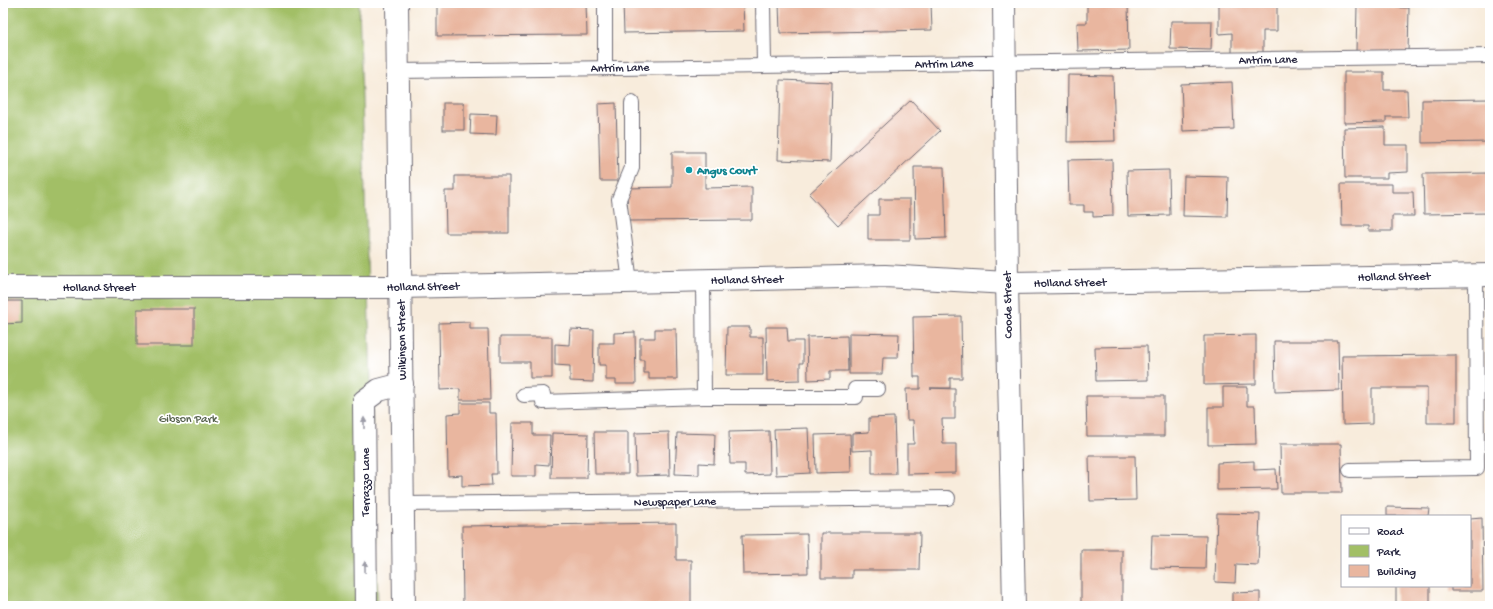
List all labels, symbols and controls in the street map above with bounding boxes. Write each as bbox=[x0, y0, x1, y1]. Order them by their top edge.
street label: Antrim Lane bbox=[1238, 53, 1298, 69]
street label: Antrim Lane bbox=[914, 57, 974, 73]
street label: Antrim Lane bbox=[590, 61, 650, 77]
marker: Angus Court bbox=[684, 165, 694, 175]
place label: Angus Court bbox=[696, 165, 758, 179]
street label: Coode Street bbox=[1001, 270, 1017, 339]
street label: Holland Street bbox=[1358, 270, 1432, 286]
street label: Holland Street bbox=[711, 273, 785, 289]
street label: Holland Street bbox=[1034, 276, 1108, 292]
street label: Holland Street bbox=[387, 280, 461, 296]
street label: Holland Street bbox=[63, 282, 136, 296]
street label: Wilkinson Street bbox=[395, 299, 411, 380]
park label: Gibson Park bbox=[159, 413, 219, 427]
one-way arrow bbox=[361, 416, 367, 429]
street label: Terrazzo Lane bbox=[360, 447, 374, 517]
street label: Newspaper Lane bbox=[634, 495, 717, 511]
legend bbox=[1341, 515, 1471, 587]
text: Road bbox=[1377, 526, 1404, 540]
text: Park bbox=[1376, 546, 1402, 560]
one-way arrow bbox=[362, 560, 368, 573]
text: Building bbox=[1376, 566, 1416, 580]

